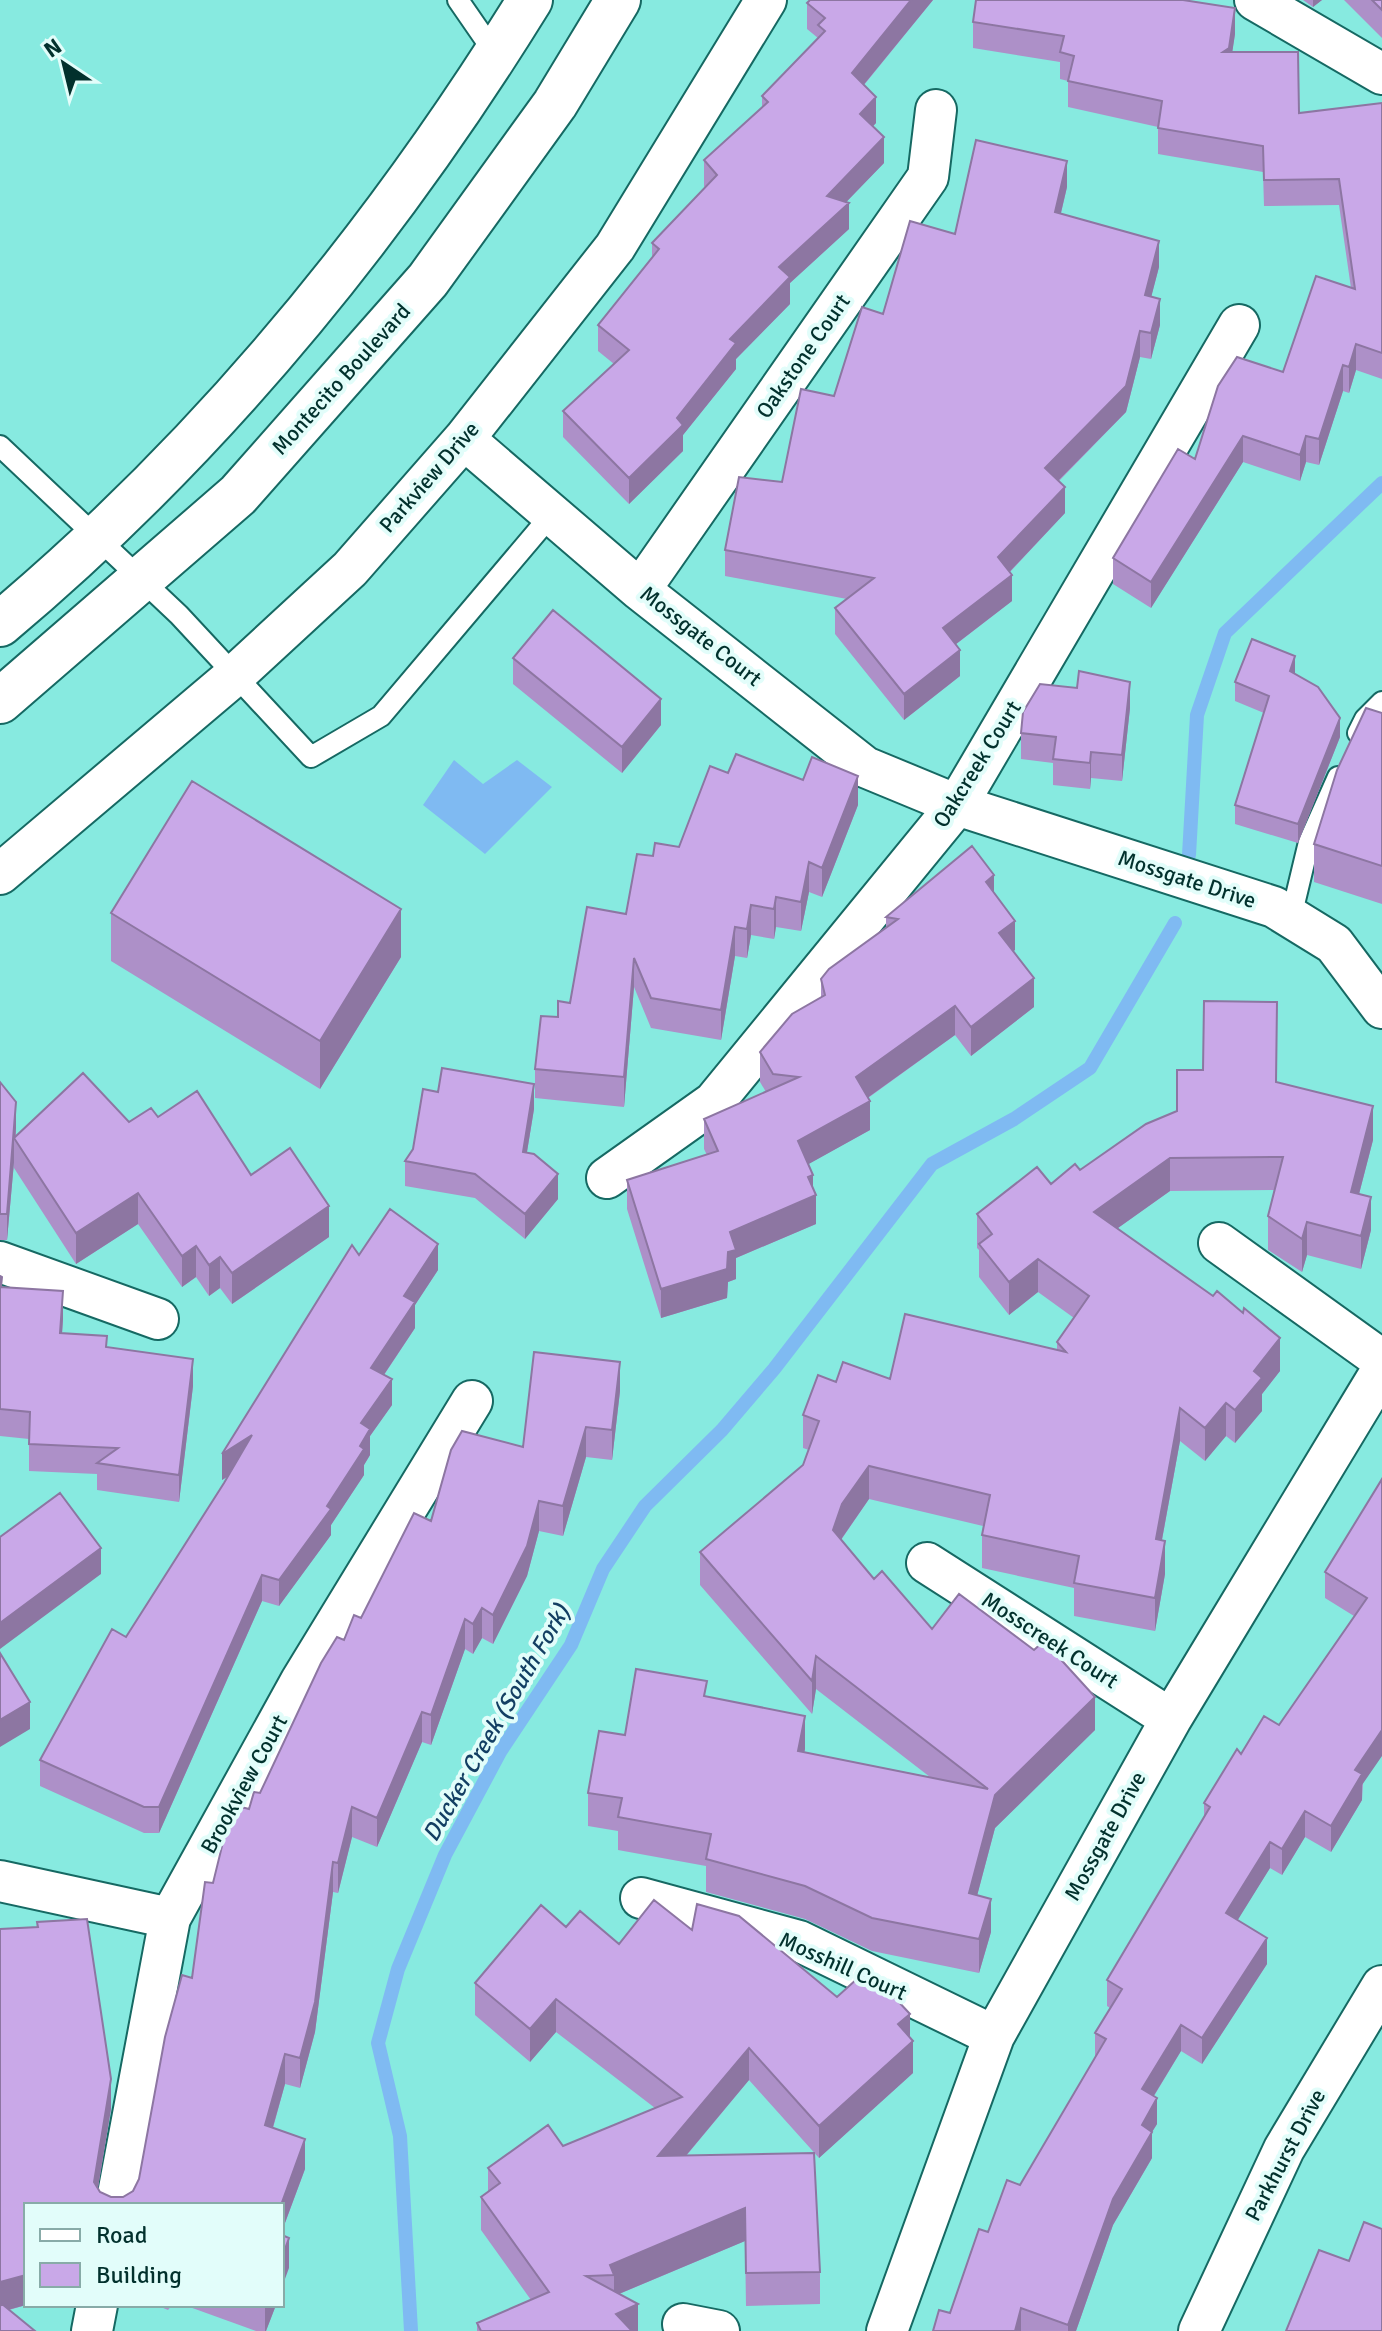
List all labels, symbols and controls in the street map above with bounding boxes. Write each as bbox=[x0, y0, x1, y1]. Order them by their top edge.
north arrow bbox=[24, 24, 104, 104]
text: N bbox=[39, 33, 67, 63]
street label: Oakstone Court bbox=[750, 288, 856, 423]
street label: Montecito Boulevard bbox=[266, 298, 416, 460]
street label: Parkview Drive bbox=[373, 416, 485, 538]
street label: Mossgate Court bbox=[635, 580, 768, 692]
street label: Oakcreek Court bbox=[927, 695, 1027, 833]
street label: Mossgate Drive bbox=[1115, 844, 1259, 914]
street label: Mosscreek Court bbox=[977, 1586, 1124, 1694]
water label: Ducker Creek (South Fork) bbox=[416, 1598, 577, 1847]
street label: Brookview Court bbox=[195, 1710, 293, 1858]
street label: Mossgate Drive bbox=[1058, 1767, 1152, 1905]
street label: Mosshill Court bbox=[775, 1926, 911, 2006]
street label: Parkhurst Drive bbox=[1239, 2084, 1331, 2226]
legend bbox=[24, 2203, 284, 2307]
text: Road bbox=[96, 2220, 147, 2250]
text: Building bbox=[96, 2260, 182, 2290]

